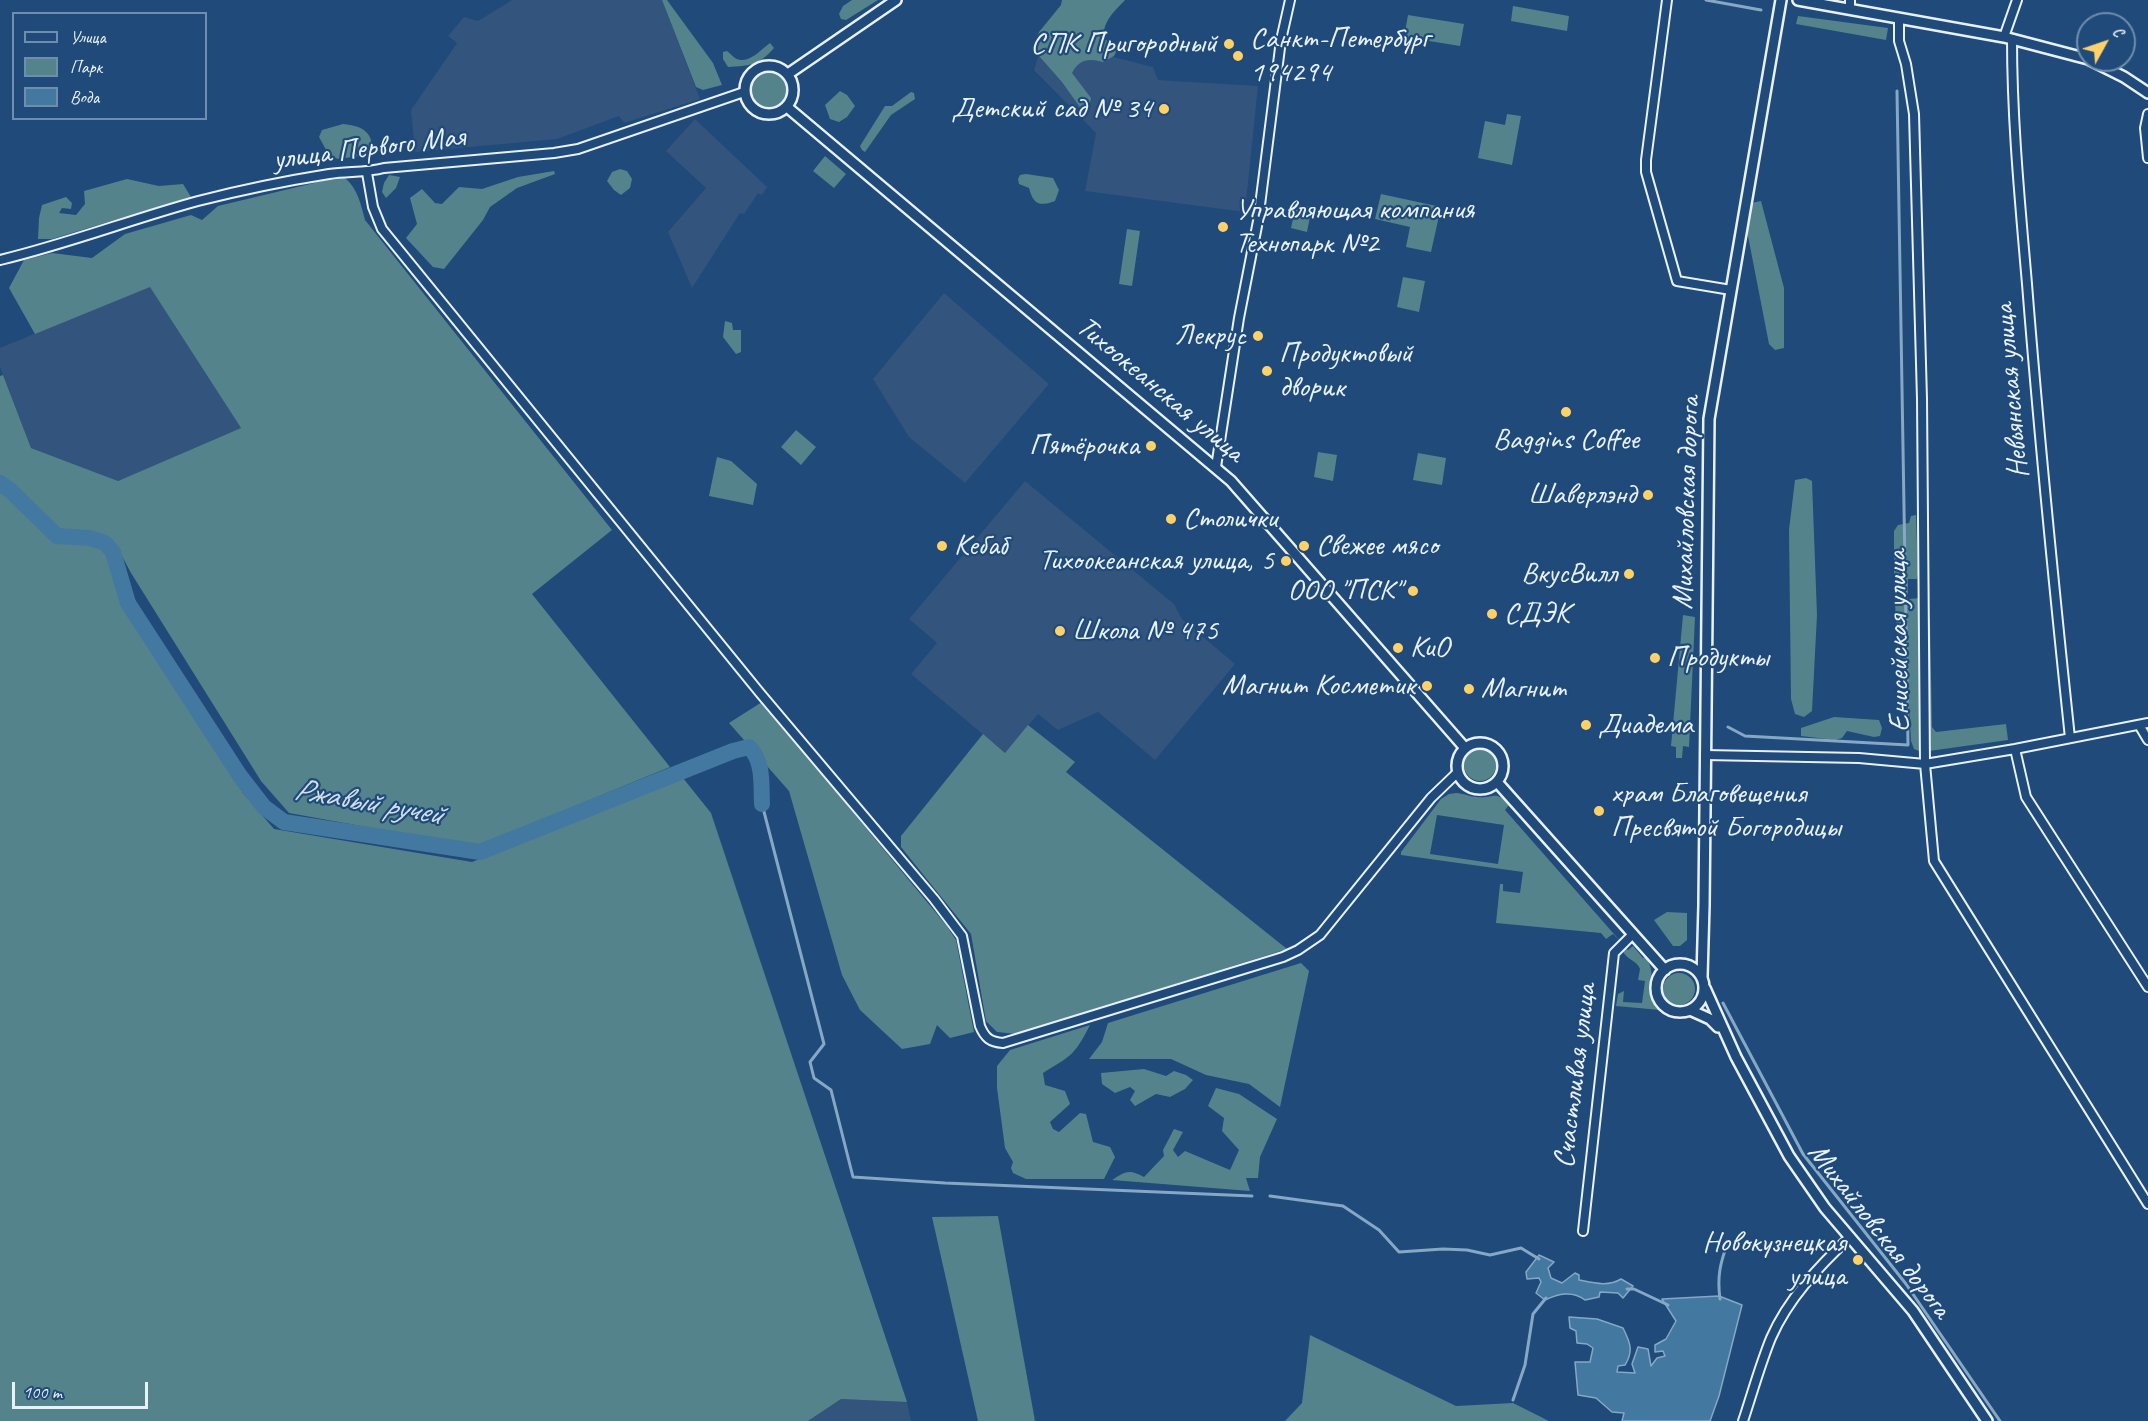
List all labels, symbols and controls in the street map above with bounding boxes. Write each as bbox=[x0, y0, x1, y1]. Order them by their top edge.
legend bbox=[12, 12, 207, 120]
north arrow bbox=[2076, 12, 2136, 72]
place label: Санкт-Петербург 194294 bbox=[1250, 21, 1429, 92]
text: С bbox=[2108, 22, 2128, 41]
text: Улица bbox=[70, 26, 106, 48]
place label: СПК Пригородный bbox=[1030, 26, 1217, 62]
marker: СПК Пригородный bbox=[1222, 37, 1236, 51]
marker: Санкт-Петербург 194294 bbox=[1231, 49, 1245, 63]
text: Парк bbox=[70, 56, 102, 78]
text: Вода bbox=[70, 86, 99, 108]
place label: Детский сад № 34 bbox=[951, 91, 1152, 127]
marker: Детский сад № 34 bbox=[1157, 102, 1171, 116]
street label: улица Первого Мая bbox=[271, 119, 467, 179]
place label: Управляющая компания Технопарк №2 bbox=[1235, 192, 1474, 262]
marker: Управляющая компания Технопарк №2 bbox=[1216, 220, 1230, 234]
street label: Невьянская улица bbox=[1986, 302, 2038, 480]
street label: Тихоокеанская улица bbox=[1069, 309, 1251, 471]
place label: Лекрус bbox=[1175, 318, 1246, 354]
marker: Лекрус bbox=[1251, 329, 1265, 343]
place label: Продуктовый дворик bbox=[1279, 336, 1413, 406]
marker: Продуктовый дворик bbox=[1260, 364, 1274, 378]
street label: Михайловская дорога bbox=[1665, 396, 1709, 610]
marker: Baggins Coffee bbox=[1559, 405, 1573, 419]
place label: Baggins Coffee bbox=[1493, 422, 1639, 458]
place label: Пятёрочка bbox=[1029, 428, 1139, 464]
marker: Пятёрочка bbox=[1144, 439, 1158, 453]
place label: Шаверлэнд bbox=[1528, 477, 1636, 513]
marker: Шаверлэнд bbox=[1641, 488, 1655, 502]
place label: Столички bbox=[1183, 501, 1277, 537]
marker: Столички bbox=[1164, 512, 1178, 526]
place label: Кебаб bbox=[954, 528, 1007, 564]
place label: Свежее мясо bbox=[1316, 528, 1438, 564]
marker: Кебаб bbox=[935, 539, 949, 553]
marker: Свежее мясо bbox=[1297, 539, 1311, 553]
place label: Тихоокеанская улица, 5 bbox=[1039, 543, 1274, 579]
street label: Енисейская улица bbox=[1879, 550, 1919, 732]
marker: Тихоокеанская улица, 5 bbox=[1279, 554, 1293, 568]
place label: ВкусВилл bbox=[1521, 556, 1617, 592]
marker: ВкусВилл bbox=[1622, 567, 1636, 581]
place label: ООО "ПСК" bbox=[1287, 573, 1401, 609]
marker: ООО "ПСК" bbox=[1406, 584, 1420, 598]
place label: СДЭК bbox=[1504, 596, 1570, 632]
marker: СДЭК bbox=[1485, 607, 1499, 621]
place label: Школа № 475 bbox=[1072, 613, 1218, 649]
marker: Школа № 475 bbox=[1053, 624, 1067, 638]
place label: КиО bbox=[1410, 630, 1449, 666]
place label: Продукты bbox=[1667, 640, 1769, 676]
marker: КиО bbox=[1391, 641, 1405, 655]
marker: Продукты bbox=[1648, 651, 1662, 665]
place label: Магнит Косметик bbox=[1222, 668, 1415, 704]
place label: Магнит bbox=[1481, 671, 1566, 707]
marker: Магнит Косметик bbox=[1420, 679, 1434, 693]
marker: Магнит bbox=[1462, 682, 1476, 696]
place label: Диадема bbox=[1598, 707, 1693, 743]
marker: Диадема bbox=[1579, 718, 1593, 732]
water label: Ржавый ручей bbox=[291, 771, 445, 835]
place label: храм Благовещения Пресвятой Богородицы bbox=[1611, 776, 1841, 846]
marker: храм Благовещения Пресвятой Богородицы bbox=[1592, 804, 1606, 818]
street label: Счастливая улица bbox=[1547, 982, 1605, 1170]
street label: Михайловская дорога bbox=[1799, 1136, 1959, 1326]
place label: Новокузнецкая улица bbox=[1702, 1225, 1846, 1296]
marker: Новокузнецкая улица bbox=[1851, 1253, 1865, 1267]
scale bar bbox=[15, 1370, 152, 1408]
text: 100 m bbox=[23, 1381, 62, 1403]

